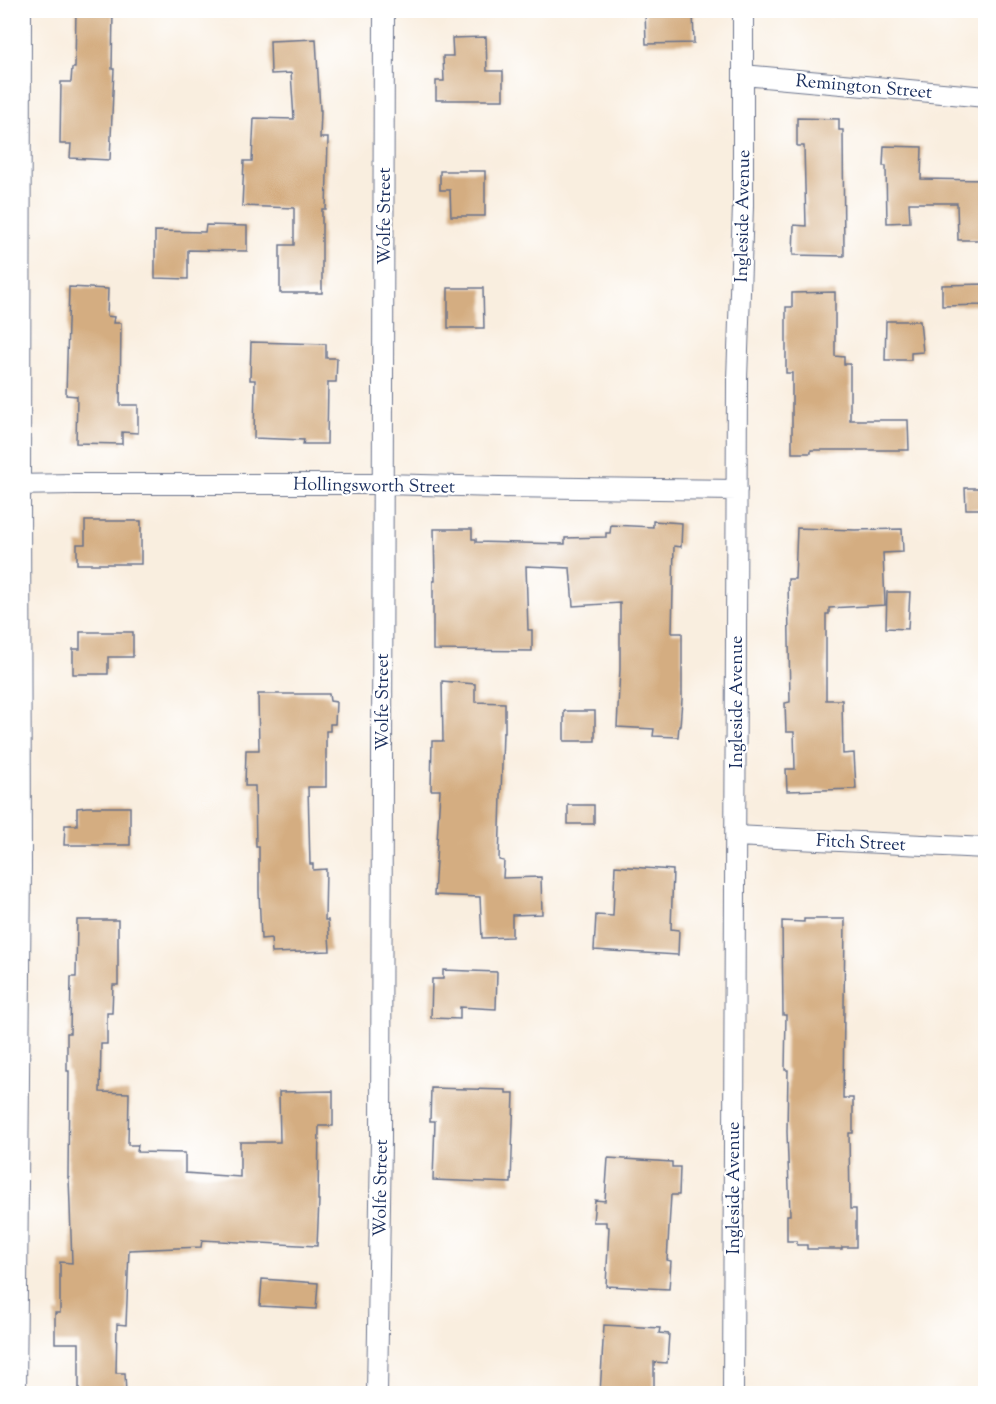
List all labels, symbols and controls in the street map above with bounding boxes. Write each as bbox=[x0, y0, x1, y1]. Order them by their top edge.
street label: Remington Street bbox=[794, 69, 933, 107]
street label: Ingleside Avenue bbox=[730, 149, 758, 283]
street label: Wolfe Street bbox=[373, 167, 399, 265]
street label: Hollingsworth Street bbox=[293, 473, 455, 501]
street label: Ingleside Avenue bbox=[725, 636, 751, 768]
street label: Wolfe Street bbox=[371, 653, 397, 751]
street label: Fitch Street bbox=[815, 829, 906, 859]
street label: Ingleside Avenue bbox=[722, 1122, 748, 1254]
street label: Wolfe Street bbox=[368, 1139, 396, 1237]

